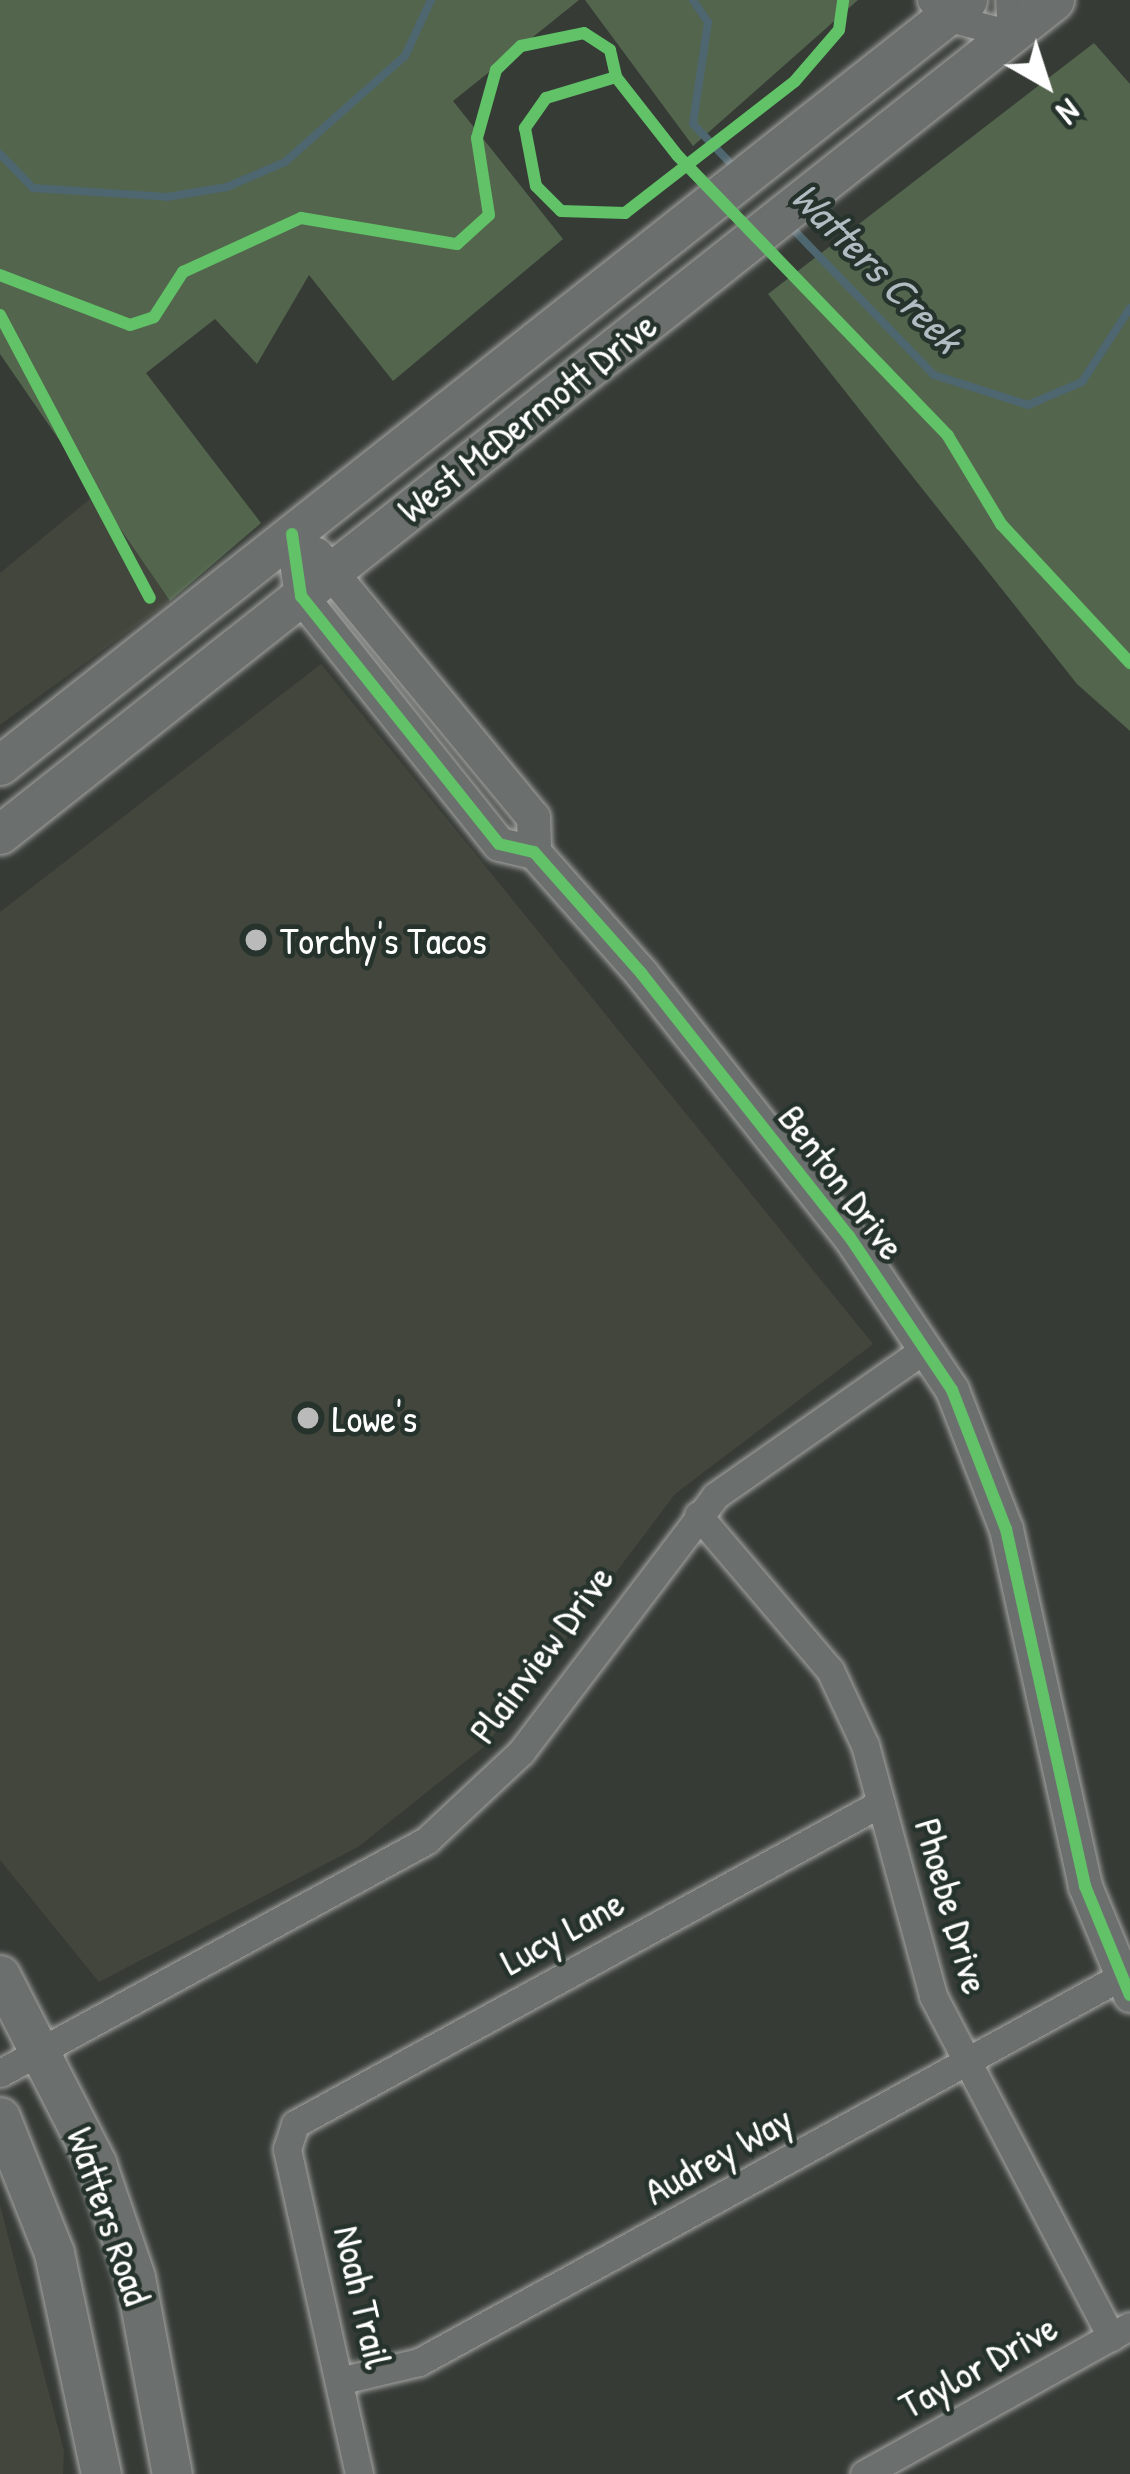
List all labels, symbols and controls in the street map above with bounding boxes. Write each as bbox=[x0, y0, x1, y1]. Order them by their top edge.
north arrow bbox=[986, 24, 1106, 144]
text: N bbox=[1048, 89, 1089, 135]
water label: Watters Creek bbox=[781, 171, 973, 363]
street label: West McDermott Drive bbox=[388, 301, 666, 533]
place label: Torchy's Tacos bbox=[280, 917, 487, 963]
marker: Torchy's Tacos bbox=[243, 927, 269, 953]
street label: Benton Drive bbox=[769, 1095, 915, 1269]
place label: Lowe's bbox=[332, 1395, 417, 1441]
marker: Lowe's bbox=[295, 1405, 321, 1431]
street label: Plainview Drive bbox=[459, 1556, 623, 1752]
street label: Phoebe Drive bbox=[905, 1813, 999, 1999]
street label: Lucy Lane bbox=[492, 1879, 632, 1985]
street label: Audrey Way bbox=[636, 2095, 800, 2215]
street label: Watters Road bbox=[57, 2121, 161, 2311]
street label: Noah Trail bbox=[324, 2221, 402, 2373]
street label: Taylor Drive bbox=[891, 2303, 1065, 2429]

